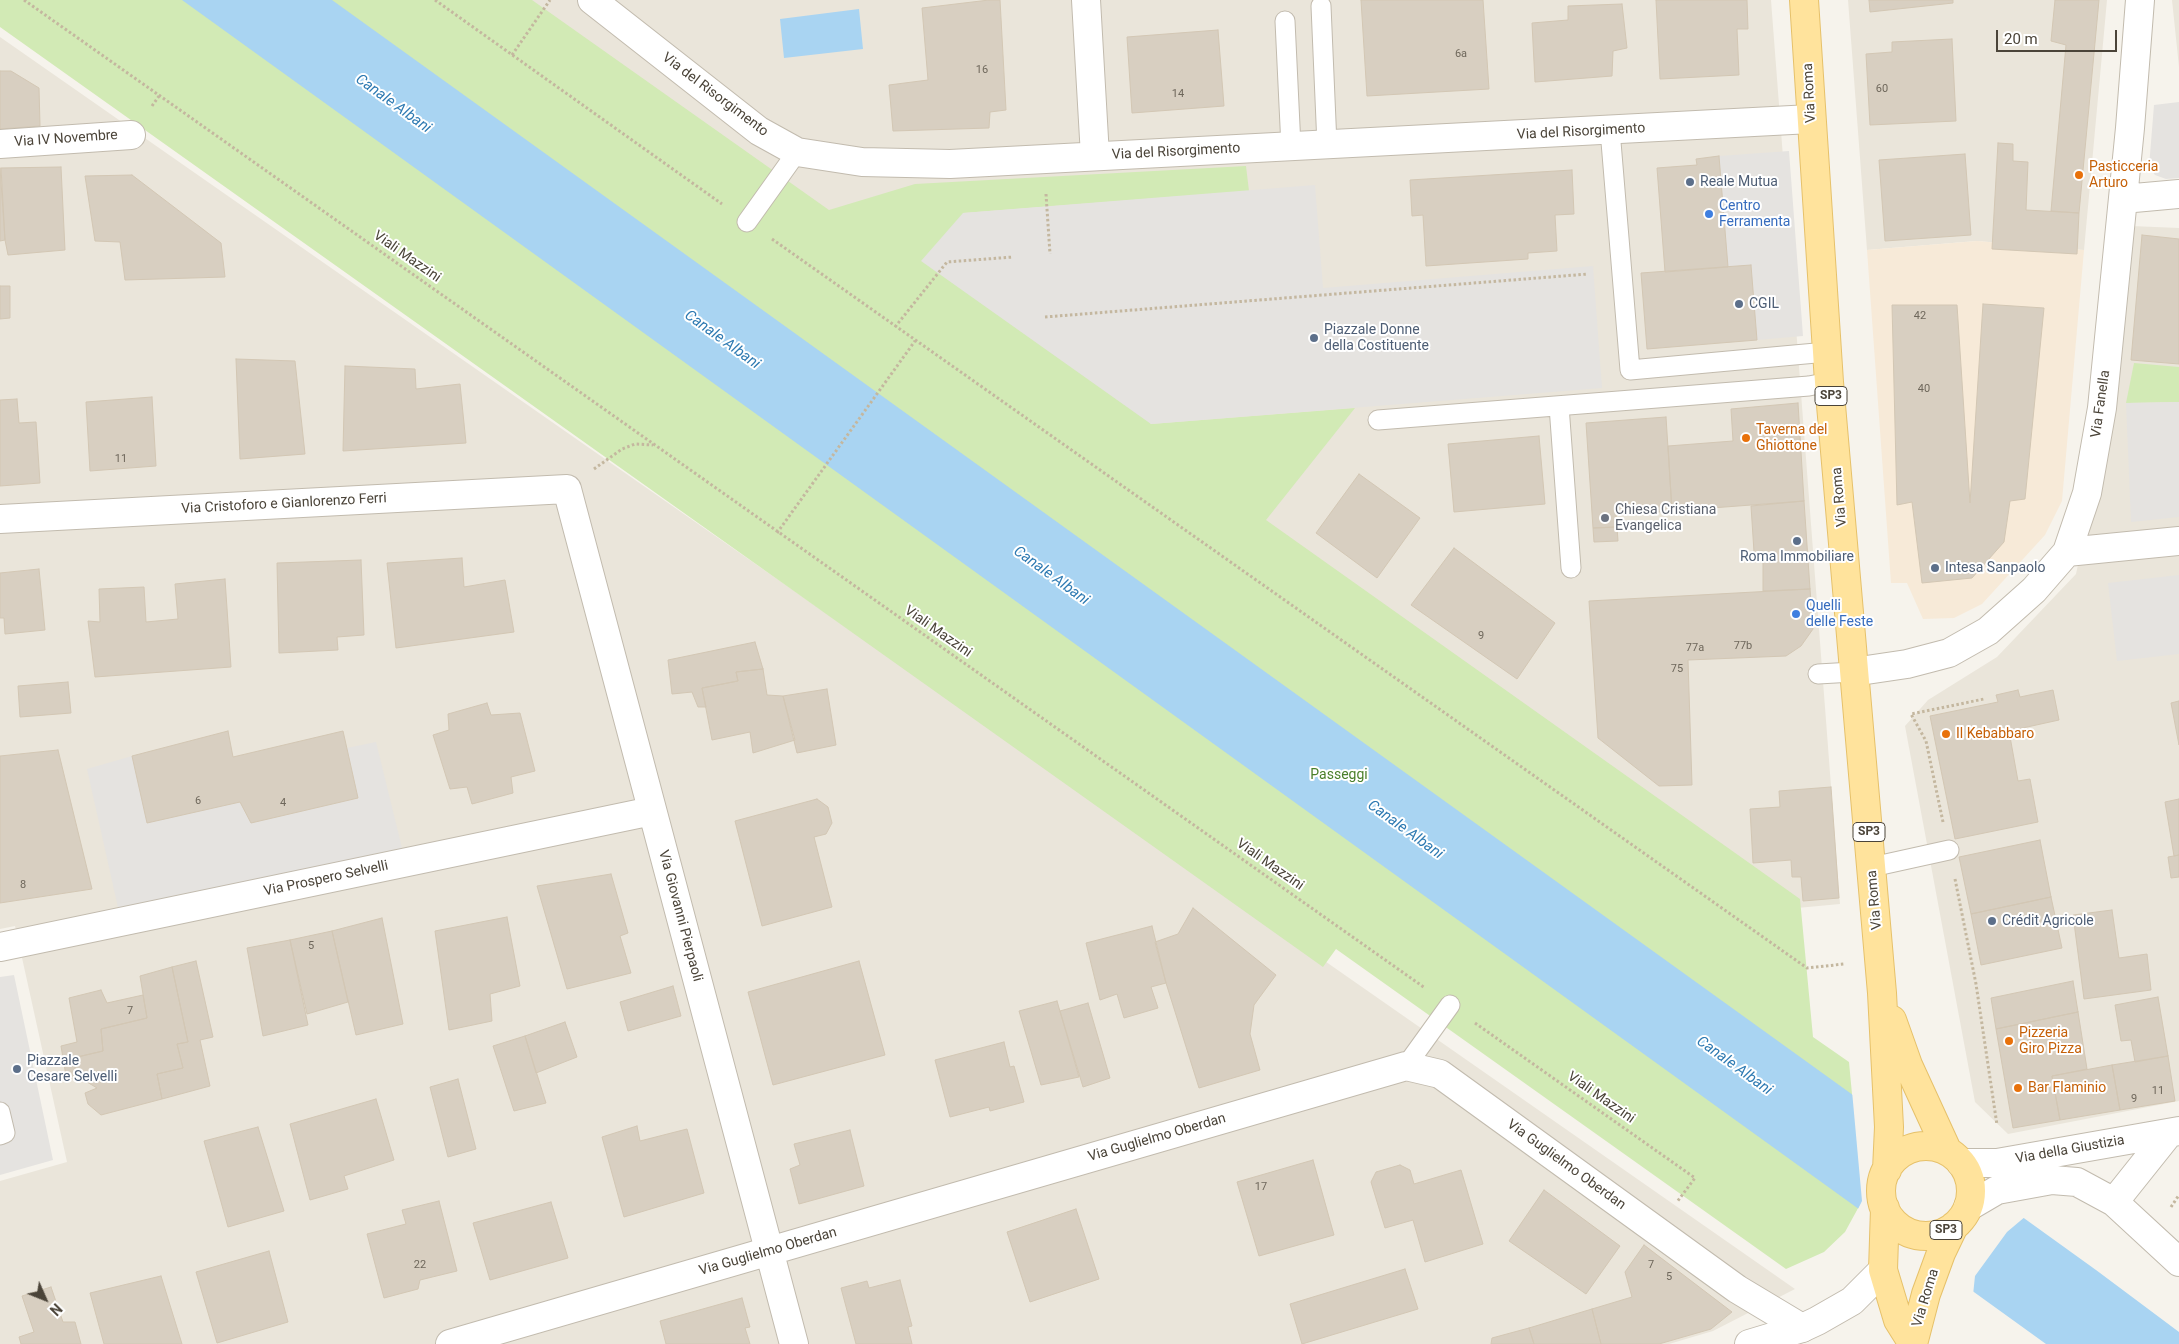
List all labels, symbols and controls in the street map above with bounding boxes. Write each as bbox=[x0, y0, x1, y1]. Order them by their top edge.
scale bar bbox=[1999, 20, 2120, 52]
text: 20 m bbox=[2004, 30, 2038, 48]
house number: 6a bbox=[1455, 47, 1467, 61]
street label: Via del Risorgimento bbox=[659, 50, 771, 140]
house number: 16 bbox=[976, 63, 988, 77]
street label: Via Roma bbox=[1800, 63, 1820, 123]
water label: Canale Albani bbox=[352, 71, 434, 137]
house number: 60 bbox=[1876, 82, 1888, 96]
house number: 14 bbox=[1172, 87, 1184, 101]
street label: Via del Risorgimento bbox=[1516, 120, 1646, 144]
street label: Via IV Novembre bbox=[14, 127, 118, 151]
street label: Via del Risorgimento bbox=[1111, 140, 1241, 164]
place label: Pasticceria Arturo bbox=[2089, 159, 2158, 192]
marker: Pasticceria Arturo bbox=[2073, 169, 2085, 181]
place label: Reale Mutua bbox=[1700, 174, 1778, 190]
marker: Reale Mutua bbox=[1684, 176, 1696, 188]
place label: Centro Ferramenta bbox=[1719, 198, 1790, 230]
marker: Centro Ferramenta bbox=[1703, 208, 1715, 220]
street label: Viali Mazzini bbox=[370, 228, 444, 286]
place label: CGIL bbox=[1749, 296, 1779, 312]
marker: CGIL bbox=[1733, 298, 1745, 310]
water label: Canale Albani bbox=[681, 307, 763, 373]
house number: 42 bbox=[1914, 309, 1926, 323]
place label: Piazzale Donne della Costituente bbox=[1324, 322, 1429, 354]
marker: Piazzale Donne della Costituente bbox=[1308, 332, 1320, 344]
street label: Via Fanella bbox=[2088, 369, 2114, 439]
house number: 40 bbox=[1918, 382, 1930, 396]
road number: SP3 bbox=[1815, 386, 1847, 406]
place label: Taverna del Ghiottone bbox=[1756, 422, 1827, 454]
marker: Taverna del Ghiottone bbox=[1740, 432, 1752, 444]
house number: 11 bbox=[115, 452, 127, 466]
street label: Via Roma bbox=[1829, 466, 1851, 528]
street label: Via Cristoforo e Gianlorenzo Ferri bbox=[181, 490, 387, 518]
place label: Chiesa Cristiana Evangelica bbox=[1615, 502, 1716, 534]
marker: Chiesa Cristiana Evangelica bbox=[1599, 512, 1611, 524]
marker: Roma Immobiliare bbox=[1791, 535, 1803, 547]
water label: Canale Albani bbox=[1010, 543, 1092, 609]
place label: Roma Immobiliare bbox=[1740, 549, 1854, 565]
place label: Intesa Sanpaolo bbox=[1945, 560, 2045, 576]
marker: Intesa Sanpaolo bbox=[1929, 562, 1941, 574]
place label: Quelli delle Feste bbox=[1806, 598, 1873, 630]
street label: Viali Mazzini bbox=[901, 603, 975, 661]
marker: Quelli delle Feste bbox=[1790, 608, 1802, 620]
house number: 9 bbox=[1478, 629, 1484, 643]
house number: 77b bbox=[1734, 639, 1752, 653]
house number: 77a bbox=[1686, 641, 1704, 655]
house number: 75 bbox=[1671, 662, 1683, 676]
place label: Il Kebabbaro bbox=[1956, 726, 2034, 742]
marker: Il Kebabbaro bbox=[1940, 728, 1952, 740]
park label: Passeggi bbox=[1310, 767, 1368, 783]
house number: 6 bbox=[195, 794, 201, 808]
house number: 4 bbox=[280, 796, 286, 810]
water label: Canale Albani bbox=[1364, 797, 1446, 863]
road number: SP3 bbox=[1853, 822, 1885, 842]
street label: Viali Mazzini bbox=[1233, 836, 1307, 894]
street label: Via Giovanni Pierpaoli bbox=[654, 848, 706, 984]
street label: Via Prospero Selvelli bbox=[262, 858, 390, 900]
street label: Via Roma bbox=[1864, 869, 1886, 931]
house number: 8 bbox=[20, 878, 26, 892]
place label: Crédit Agricole bbox=[2002, 913, 2094, 929]
marker: Crédit Agricole bbox=[1986, 915, 1998, 927]
house number: 5 bbox=[308, 939, 314, 953]
house number: 7 bbox=[127, 1004, 133, 1018]
place label: Pizzeria Giro Pizza bbox=[2019, 1025, 2082, 1058]
water label: Canale Albani bbox=[1693, 1033, 1775, 1099]
marker: Pizzeria Giro Pizza bbox=[2003, 1035, 2015, 1047]
place label: Piazzale Cesare Selvelli bbox=[27, 1053, 117, 1086]
marker: Piazzale Cesare Selvelli bbox=[11, 1063, 23, 1075]
street label: Viali Mazzini bbox=[1564, 1069, 1638, 1127]
place label: Bar Flaminio bbox=[2028, 1080, 2106, 1096]
marker: Bar Flaminio bbox=[2012, 1082, 2024, 1094]
house number: 11 bbox=[2152, 1084, 2164, 1098]
house number: 9 bbox=[2131, 1092, 2137, 1106]
street label: Via Guglielmo Oberdan bbox=[1086, 1110, 1228, 1166]
street label: Via Guglielmo Oberdan bbox=[1503, 1116, 1629, 1214]
street label: Via della Giustizia bbox=[2014, 1132, 2126, 1168]
house number: 17 bbox=[1255, 1180, 1267, 1194]
road number: SP3 bbox=[1930, 1220, 1962, 1240]
street label: Via Guglielmo Oberdan bbox=[697, 1224, 839, 1280]
house number: 22 bbox=[414, 1258, 426, 1272]
house number: 7 bbox=[1648, 1258, 1654, 1272]
street label: Via Roma bbox=[1909, 1267, 1943, 1329]
house number: 5 bbox=[1666, 1270, 1672, 1284]
north arrow bbox=[20, 1274, 70, 1324]
text: N bbox=[47, 1300, 65, 1319]

